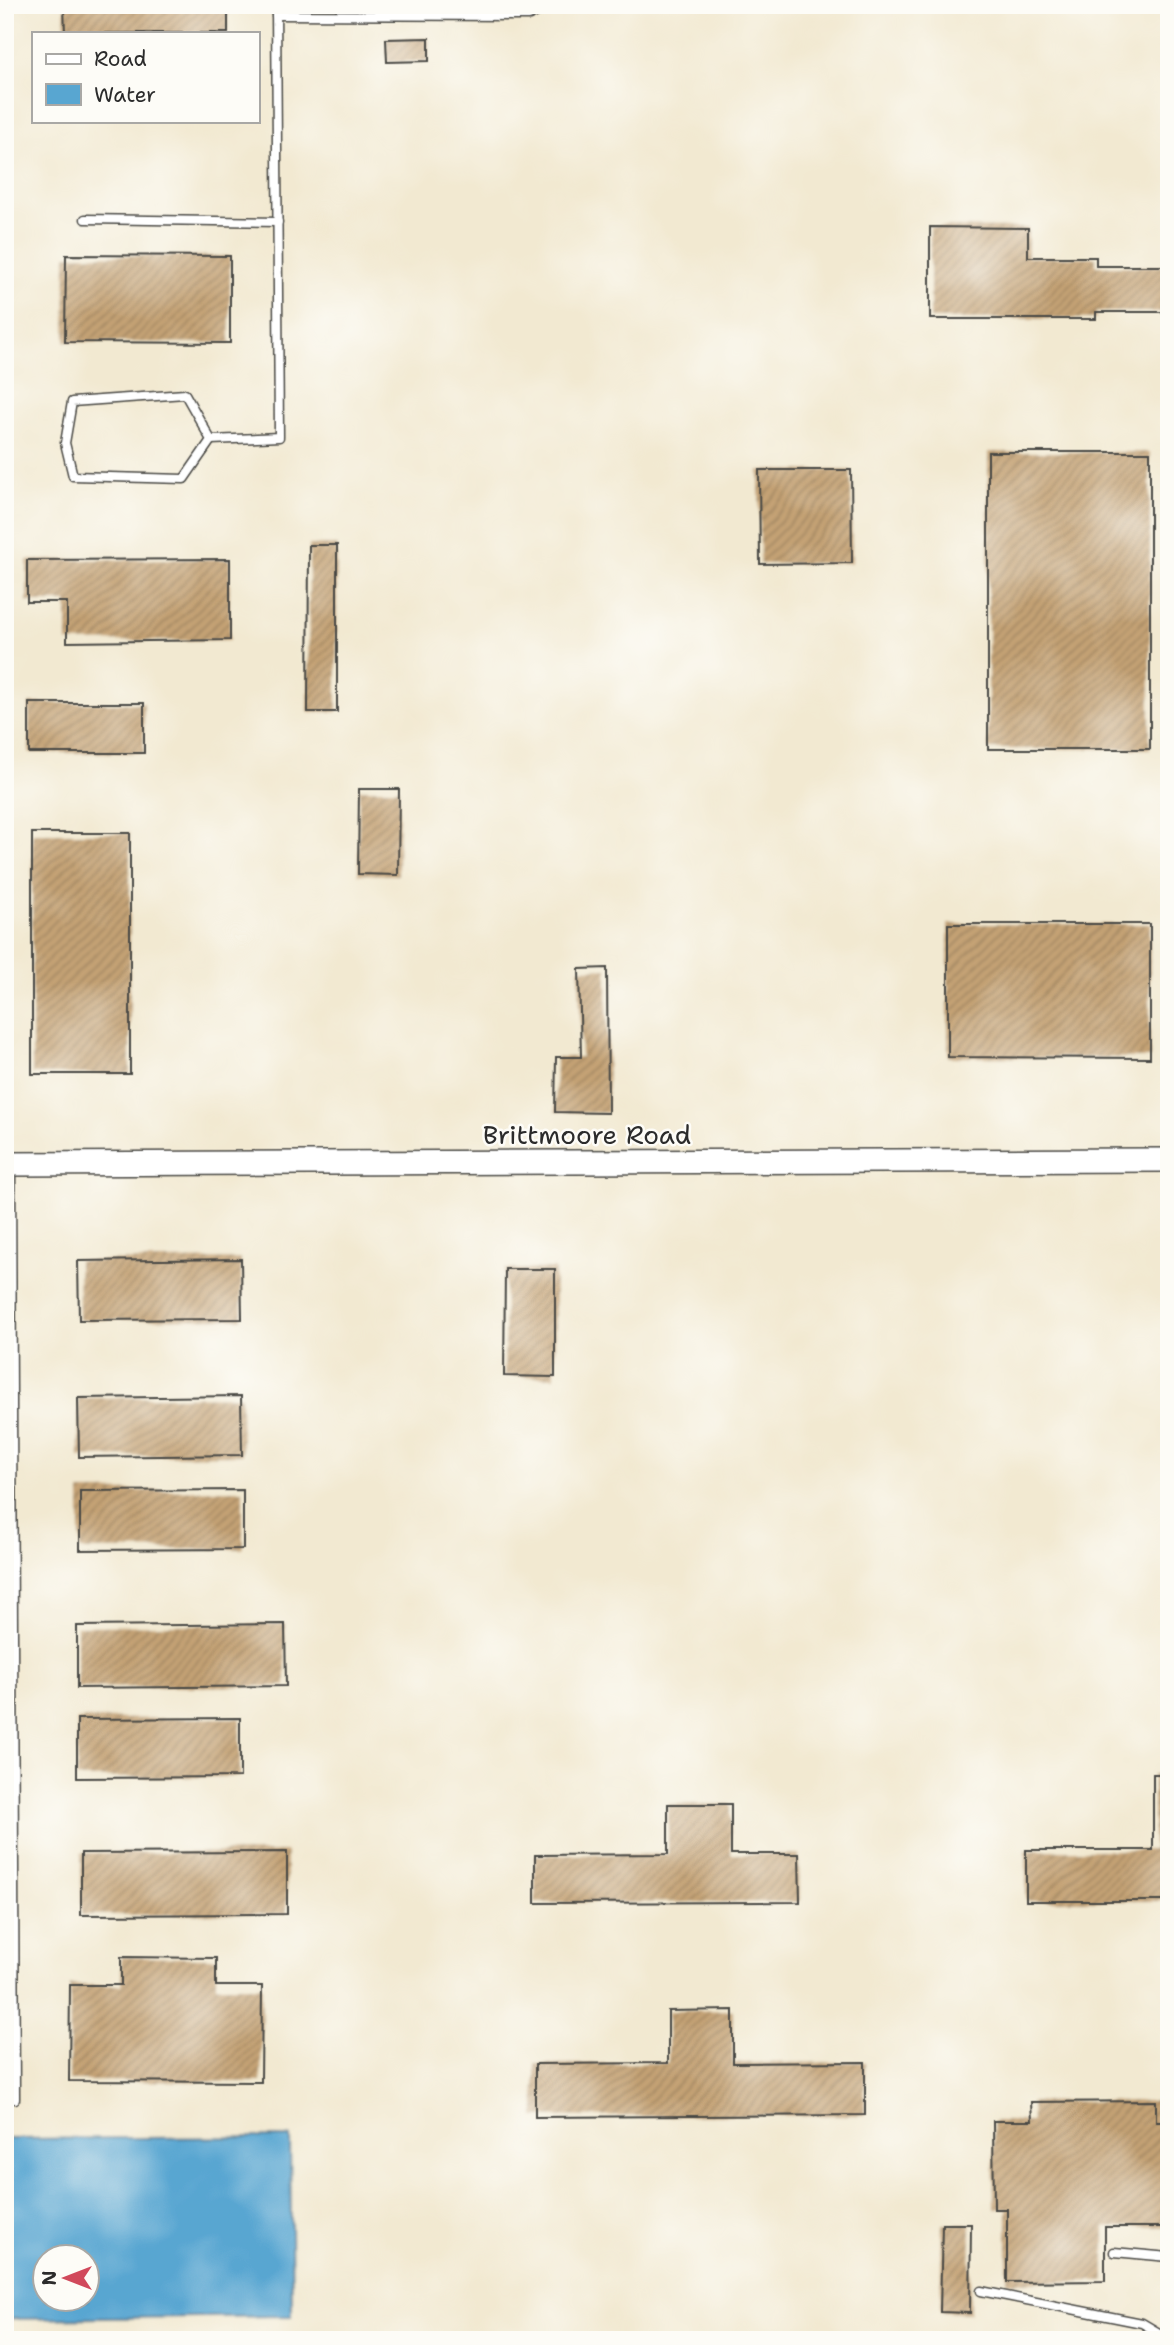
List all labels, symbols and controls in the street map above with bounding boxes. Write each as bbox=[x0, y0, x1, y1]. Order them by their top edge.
legend bbox=[32, 32, 259, 122]
text: Road bbox=[94, 45, 147, 73]
text: Water bbox=[94, 81, 156, 109]
street label: Brittmoore Road bbox=[483, 1117, 691, 1152]
north arrow bbox=[32, 2244, 102, 2314]
text: N bbox=[37, 2270, 62, 2286]

